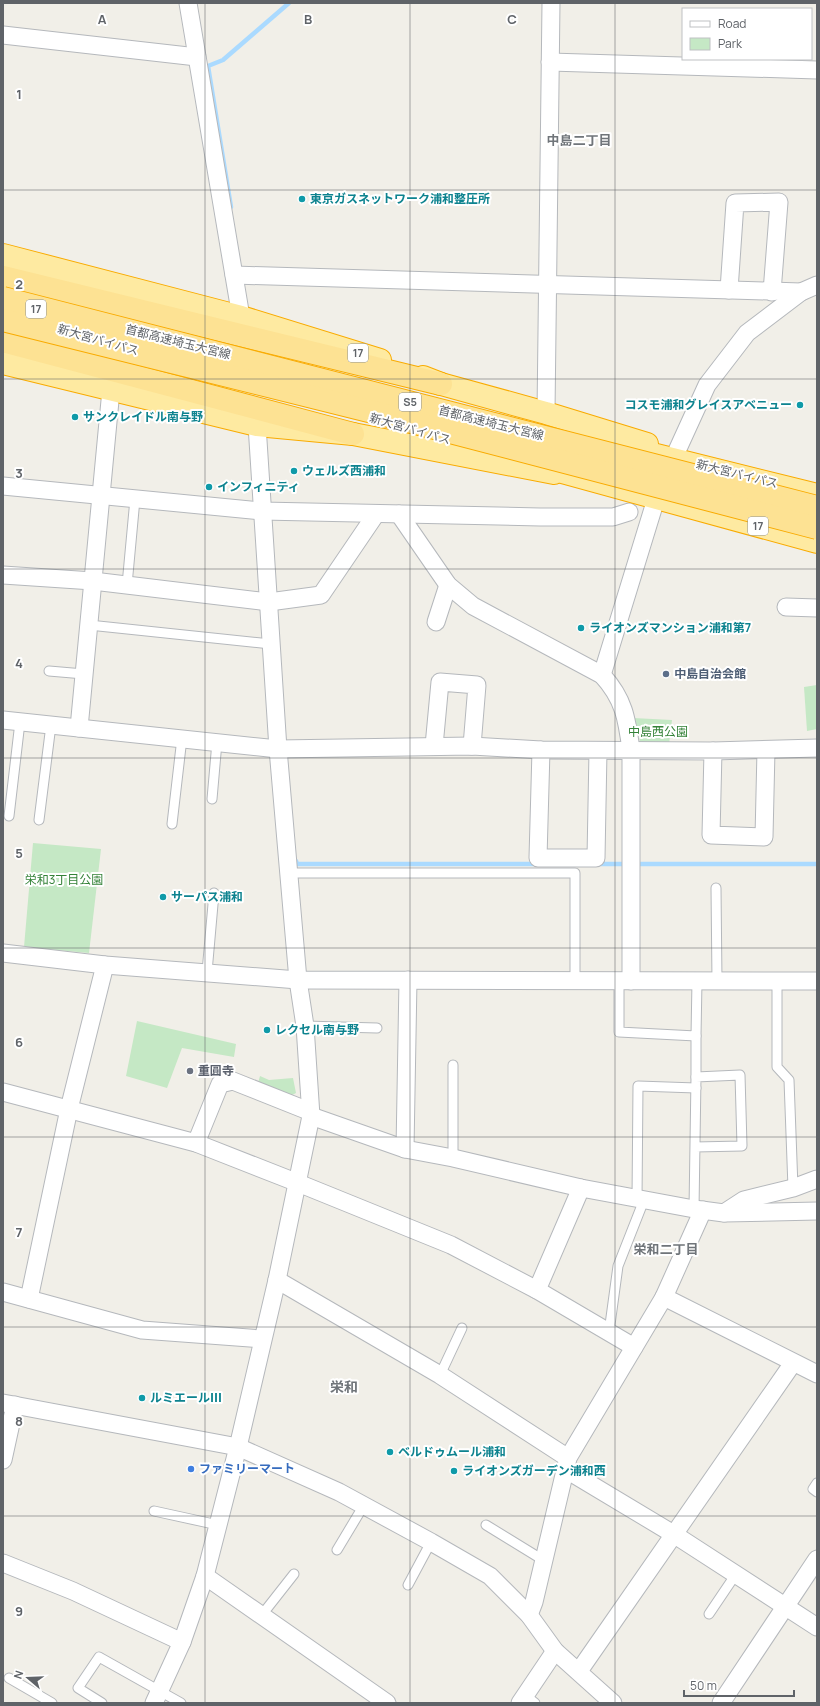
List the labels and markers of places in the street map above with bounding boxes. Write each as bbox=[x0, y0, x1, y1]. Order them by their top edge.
place label: 東京ガスネットワーク浦和整圧所 bbox=[310, 190, 490, 207]
marker: 東京ガスネットワーク浦和整圧所 bbox=[297, 194, 307, 204]
place label: コスモ浦和グレイスアベニュー bbox=[625, 396, 792, 413]
marker: コスモ浦和グレイスアベニュー bbox=[795, 400, 805, 410]
place label: サンクレイドル南与野 bbox=[83, 408, 203, 425]
marker: サンクレイドル南与野 bbox=[70, 412, 80, 422]
place label: ウェルズ西浦和 bbox=[302, 462, 386, 479]
marker: ウェルズ西浦和 bbox=[289, 466, 299, 476]
place label: インフィニティ bbox=[217, 478, 300, 495]
marker: インフィニティ bbox=[204, 482, 214, 492]
place label: ライオンズマンション浦和第7 bbox=[589, 619, 751, 636]
marker: ライオンズマンション浦和第7 bbox=[576, 623, 586, 633]
place label: 中島自治会館 bbox=[674, 665, 746, 682]
marker: 中島自治会館 bbox=[661, 669, 671, 679]
place label: サーパス浦和 bbox=[171, 888, 243, 905]
marker: サーパス浦和 bbox=[158, 892, 168, 902]
place label: レクセル南与野 bbox=[275, 1021, 359, 1038]
marker: レクセル南与野 bbox=[262, 1025, 272, 1035]
place label: 重圓寺 bbox=[198, 1062, 234, 1079]
marker: 重圓寺 bbox=[185, 1066, 195, 1076]
place label: ルミエールⅢ bbox=[150, 1389, 222, 1406]
marker: ルミエールⅢ bbox=[137, 1393, 147, 1403]
place label: ベルドゥムール浦和 bbox=[398, 1443, 506, 1460]
marker: ベルドゥムール浦和 bbox=[385, 1447, 395, 1457]
place label: ファミリーマート bbox=[199, 1460, 295, 1477]
place label: ライオンズガーデン浦和西 bbox=[462, 1462, 606, 1479]
marker: ファミリーマート bbox=[186, 1464, 196, 1474]
marker: ライオンズガーデン浦和西 bbox=[449, 1466, 459, 1476]

